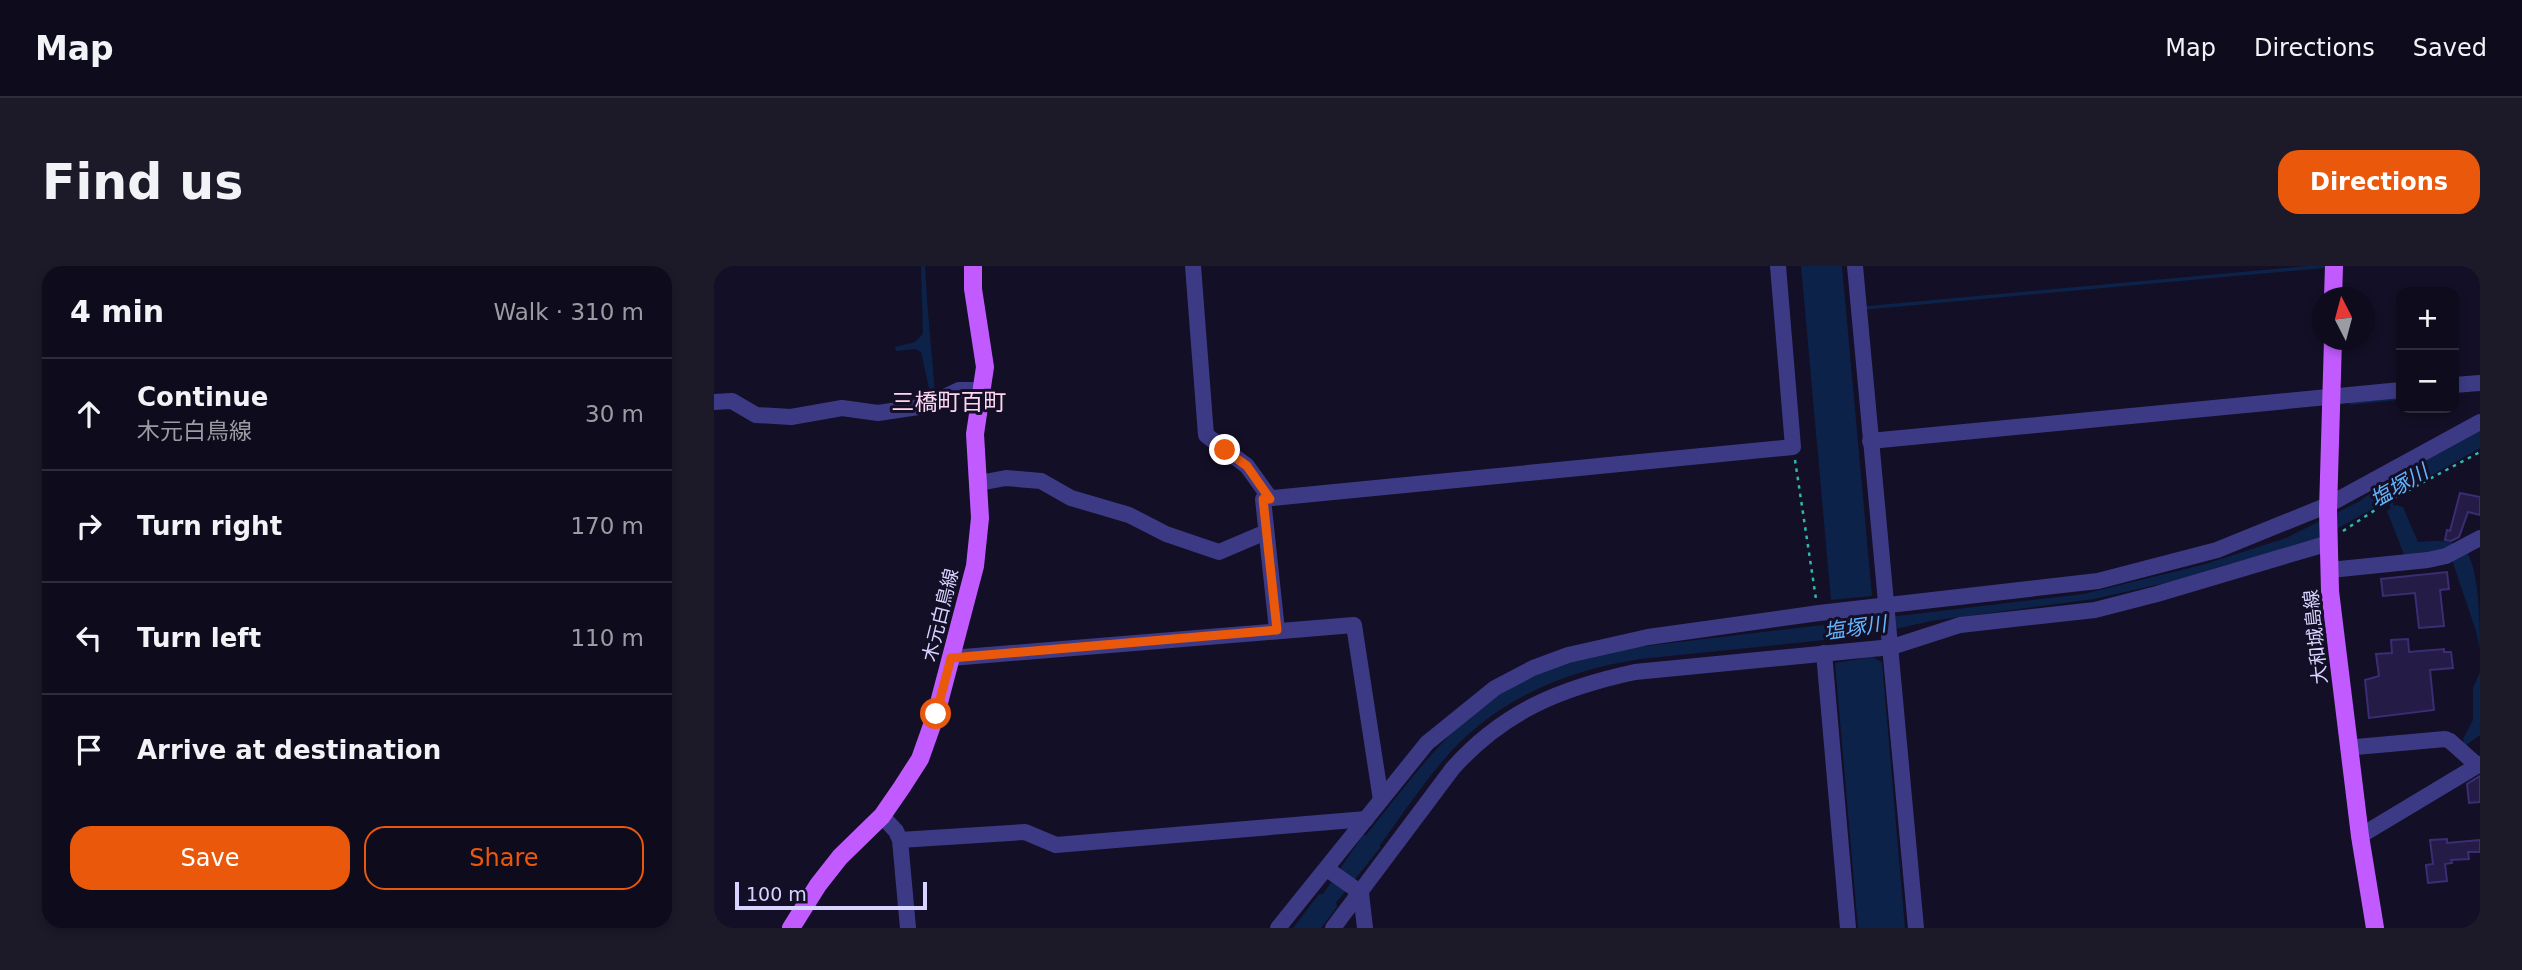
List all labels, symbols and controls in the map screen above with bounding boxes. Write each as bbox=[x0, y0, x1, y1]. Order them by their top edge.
text: Map bbox=[35, 29, 114, 68]
text: Map bbox=[2165, 34, 2216, 62]
text: Directions bbox=[2254, 34, 2375, 62]
text: Saved bbox=[2413, 34, 2487, 62]
button: Directions bbox=[2278, 150, 2480, 214]
text: Find us bbox=[42, 154, 243, 211]
north arrow bbox=[2312, 287, 2375, 350]
map controls bbox=[2396, 287, 2459, 413]
button: + bbox=[2396, 287, 2459, 350]
text: 4 min bbox=[70, 294, 164, 329]
text: Walk · 310 m bbox=[493, 299, 644, 325]
button: − bbox=[2396, 350, 2459, 413]
text: Continue bbox=[137, 382, 268, 412]
district label: 三橋町百町 bbox=[892, 389, 1007, 415]
icon: ahead bbox=[70, 395, 108, 433]
text: 30 m bbox=[585, 401, 644, 427]
text: 木元白鳥線 bbox=[137, 418, 252, 444]
route end bbox=[1209, 434, 1240, 465]
water label: 塩塚川 bbox=[2366, 459, 2434, 512]
icon: right bbox=[70, 507, 108, 545]
text: Turn right bbox=[137, 511, 282, 541]
text: 170 m bbox=[570, 513, 644, 539]
street label: 木元白鳥線 bbox=[918, 566, 962, 664]
street label: 大和城島線 bbox=[2299, 589, 2331, 685]
water label: 塩塚川 bbox=[1822, 611, 1890, 644]
icon: left bbox=[70, 619, 108, 657]
text: Turn left bbox=[137, 623, 261, 653]
text: 110 m bbox=[570, 625, 644, 651]
route start bbox=[920, 698, 951, 729]
icon: arrive bbox=[70, 731, 108, 769]
text: Arrive at destination bbox=[137, 735, 441, 765]
button: Save bbox=[70, 826, 350, 890]
button: Share bbox=[364, 826, 644, 890]
scale bar bbox=[735, 879, 928, 911]
text: 100 m bbox=[746, 883, 807, 905]

